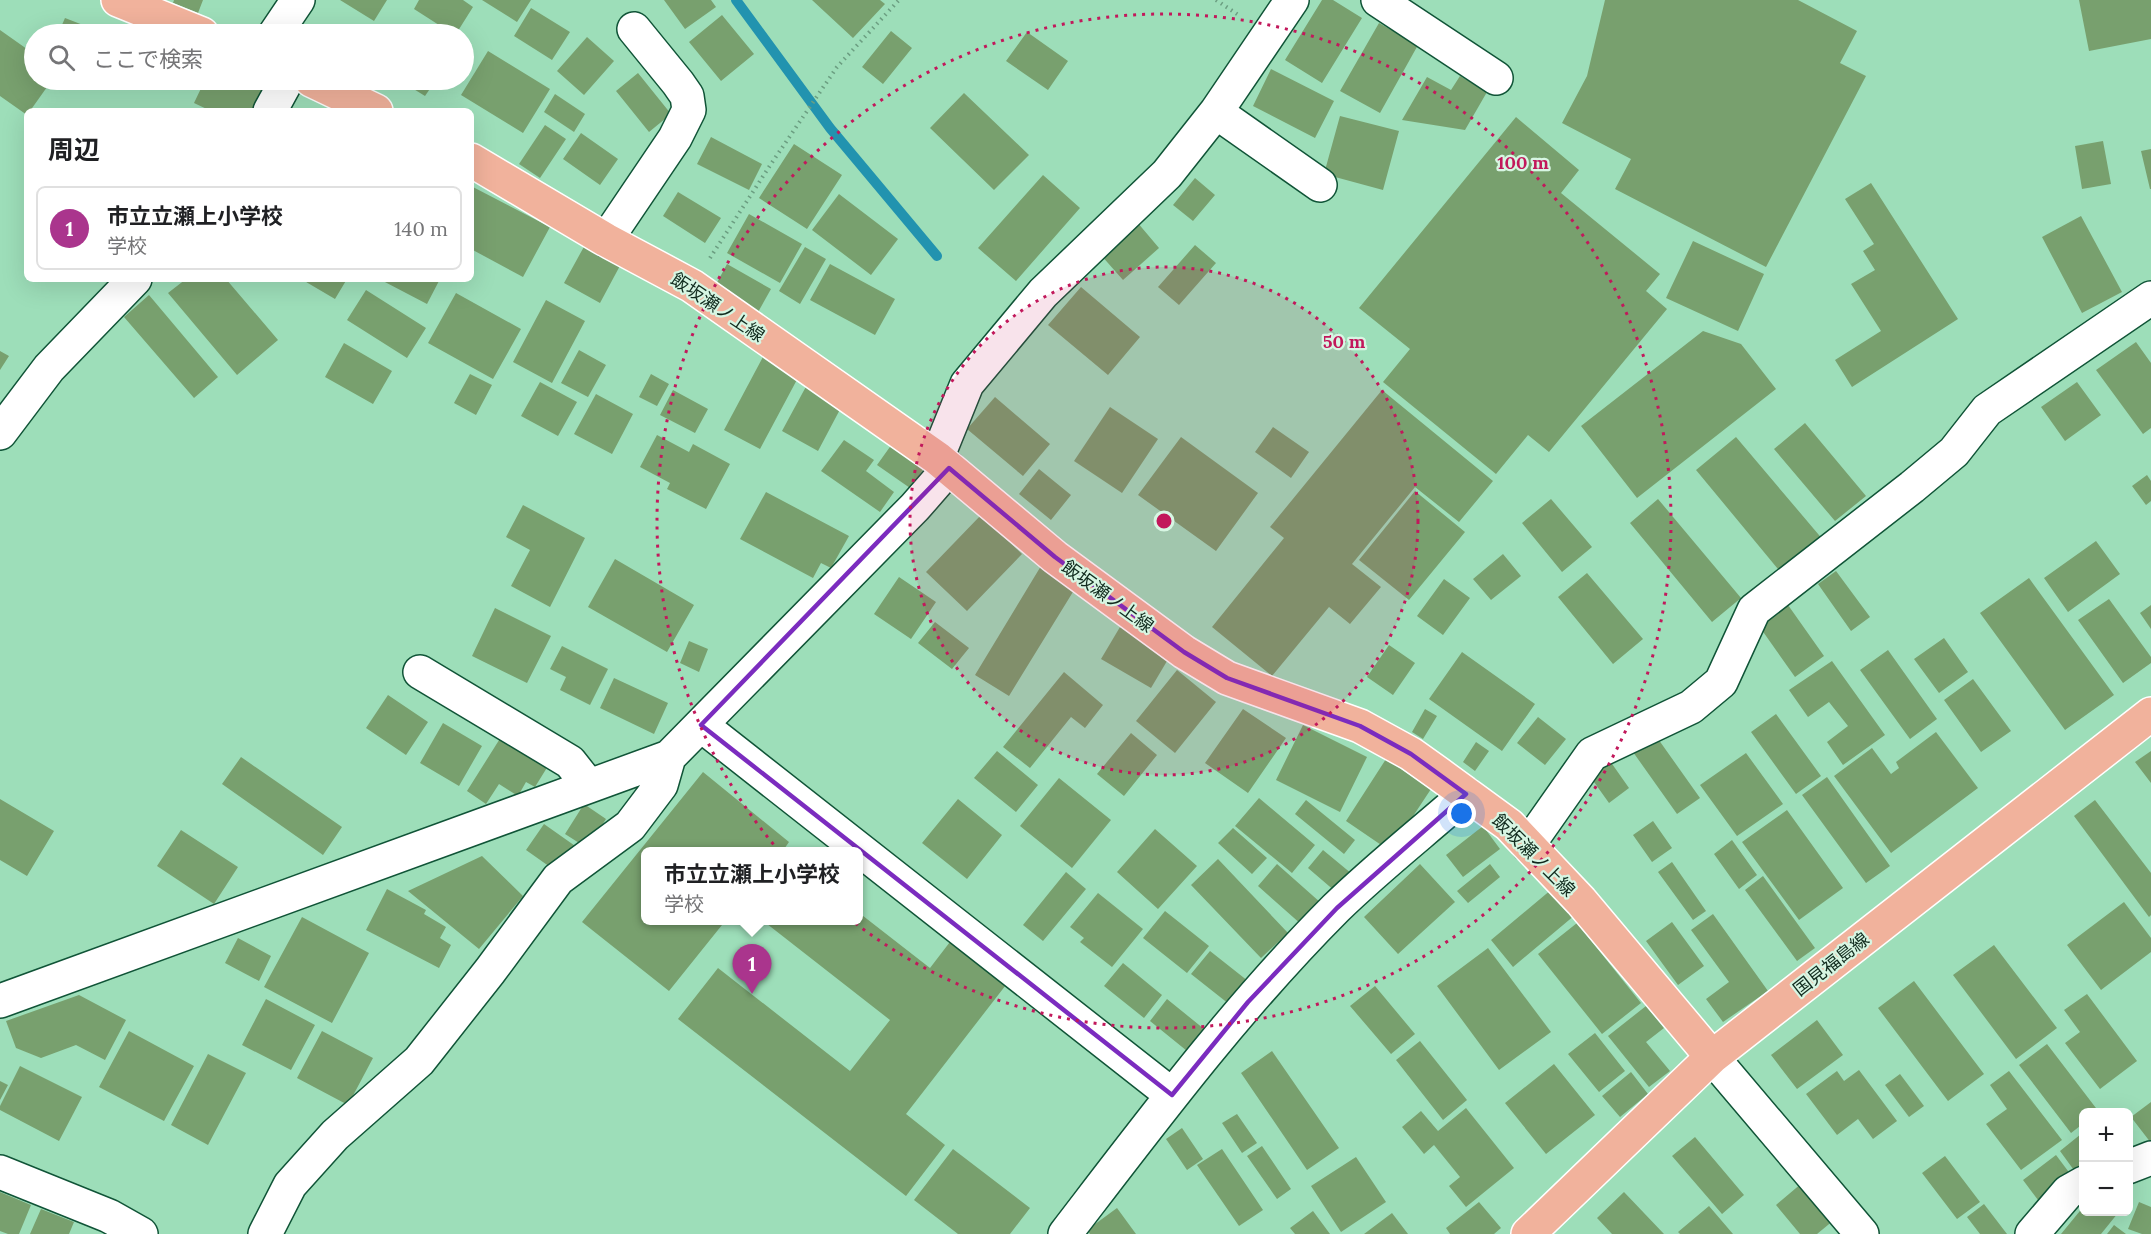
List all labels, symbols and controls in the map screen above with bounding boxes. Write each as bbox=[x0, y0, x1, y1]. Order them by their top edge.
search box bbox=[24, 24, 474, 90]
icon: search bbox=[45, 41, 78, 74]
text: ここで検索 bbox=[93, 45, 203, 73]
text: 周辺 bbox=[48, 133, 100, 166]
text: 100 m bbox=[1497, 151, 1549, 174]
text: 市立立瀬上小学校 bbox=[107, 202, 283, 230]
text: 1 bbox=[65, 216, 74, 241]
text: 140 m bbox=[394, 216, 448, 241]
text: 学校 bbox=[107, 233, 147, 258]
street label: 飯坂瀬ノ上線 bbox=[667, 267, 769, 347]
text: 50 m bbox=[1323, 330, 1366, 353]
centre of rings bbox=[1154, 511, 1174, 531]
street label: 飯坂瀬ノ上線 bbox=[1058, 555, 1158, 637]
your location bbox=[1447, 799, 1476, 828]
street label: 飯坂瀬ノ上線 bbox=[1488, 809, 1580, 901]
popup bbox=[641, 847, 863, 925]
text: 市立立瀬上小学校 bbox=[664, 860, 840, 888]
text: 学校 bbox=[664, 891, 704, 916]
street label: 国見福島線 bbox=[1788, 927, 1874, 1001]
pin: 1 bbox=[732, 944, 771, 994]
map controls bbox=[2079, 1108, 2133, 1216]
button: + bbox=[2079, 1108, 2133, 1162]
button: − bbox=[2079, 1162, 2133, 1216]

